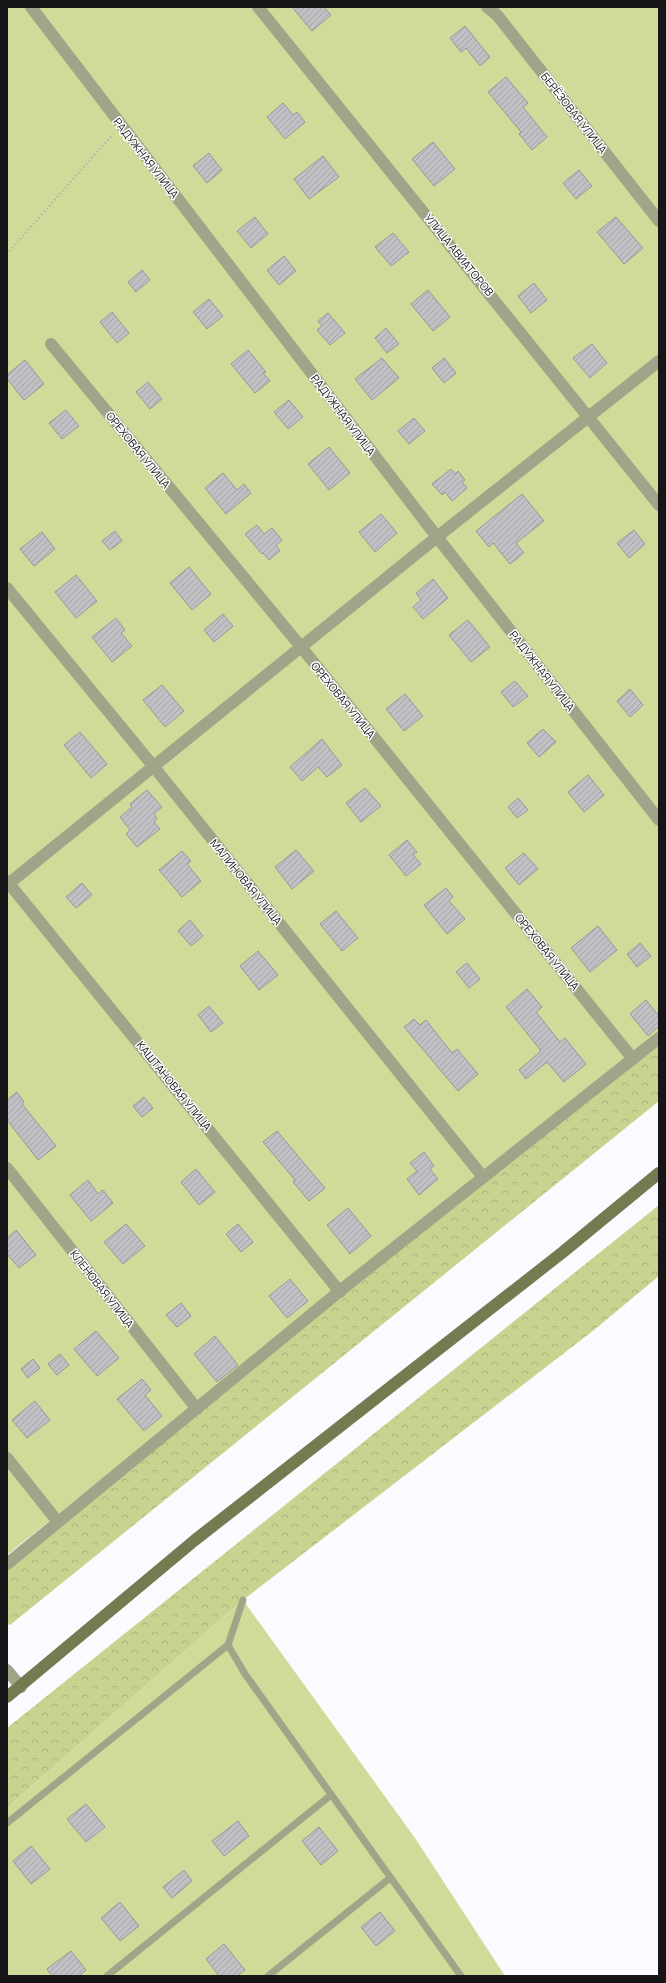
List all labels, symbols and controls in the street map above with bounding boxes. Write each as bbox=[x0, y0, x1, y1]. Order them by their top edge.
street label: БЕРЁЗОВАЯ УЛИЦА bbox=[538, 69, 611, 156]
street label: РАДУЖНАЯ УЛИЦА bbox=[110, 114, 183, 201]
street label: УЛИЦА АВИАТОРОВ bbox=[422, 210, 497, 299]
street label: РАДУЖНАЯ УЛИЦА bbox=[308, 371, 379, 458]
street label: ОРЕХОВАЯ УЛИЦА bbox=[103, 408, 174, 491]
street label: РАДУЖНАЯ УЛИЦА bbox=[506, 627, 579, 714]
street label: ОРЕХОВАЯ УЛИЦА bbox=[308, 658, 379, 741]
street label: МАЛИНОВАЯ УЛИЦА bbox=[207, 836, 286, 928]
street label: ОРЕХОВАЯ УЛИЦА bbox=[512, 910, 583, 993]
street label: КАШТАНОВАЯ УЛИЦА bbox=[134, 1038, 215, 1134]
street label: КЛЕНОВАЯ УЛИЦА bbox=[67, 1247, 138, 1331]

